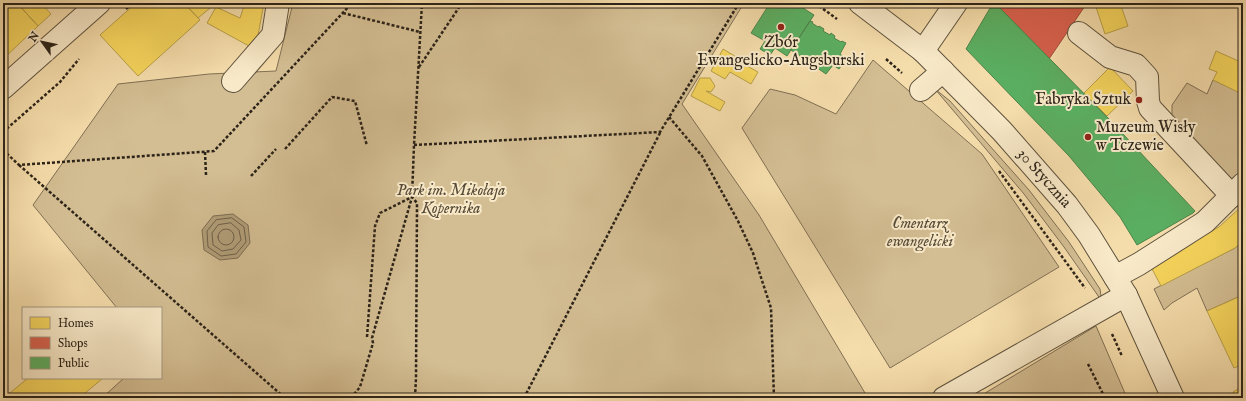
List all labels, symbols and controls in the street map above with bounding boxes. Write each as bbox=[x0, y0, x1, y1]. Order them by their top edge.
north arrow bbox=[22, 22, 62, 62]
marker: Zbór Ewangelicko-Augsburski bbox=[776, 22, 786, 32]
text: N bbox=[25, 29, 43, 46]
place label: Zbór Ewangelicko-Augsburski bbox=[697, 33, 865, 71]
place label: Fabryka Sztuk bbox=[1035, 90, 1131, 110]
marker: Fabryka Sztuk bbox=[1134, 95, 1144, 105]
place label: Muzeum Wisły w Tczewie bbox=[1096, 118, 1196, 156]
marker: Muzeum Wisły w Tczewie bbox=[1083, 132, 1093, 142]
street label: 30 Stycznia bbox=[1012, 145, 1075, 213]
park label: Park im. Mikołaja Kopernika bbox=[397, 181, 505, 219]
park label: Cmentarz ewangelicki bbox=[886, 214, 954, 252]
legend bbox=[22, 307, 162, 379]
text: Homes bbox=[58, 316, 94, 331]
text: Shops bbox=[58, 336, 88, 352]
text: Public bbox=[58, 356, 89, 371]

